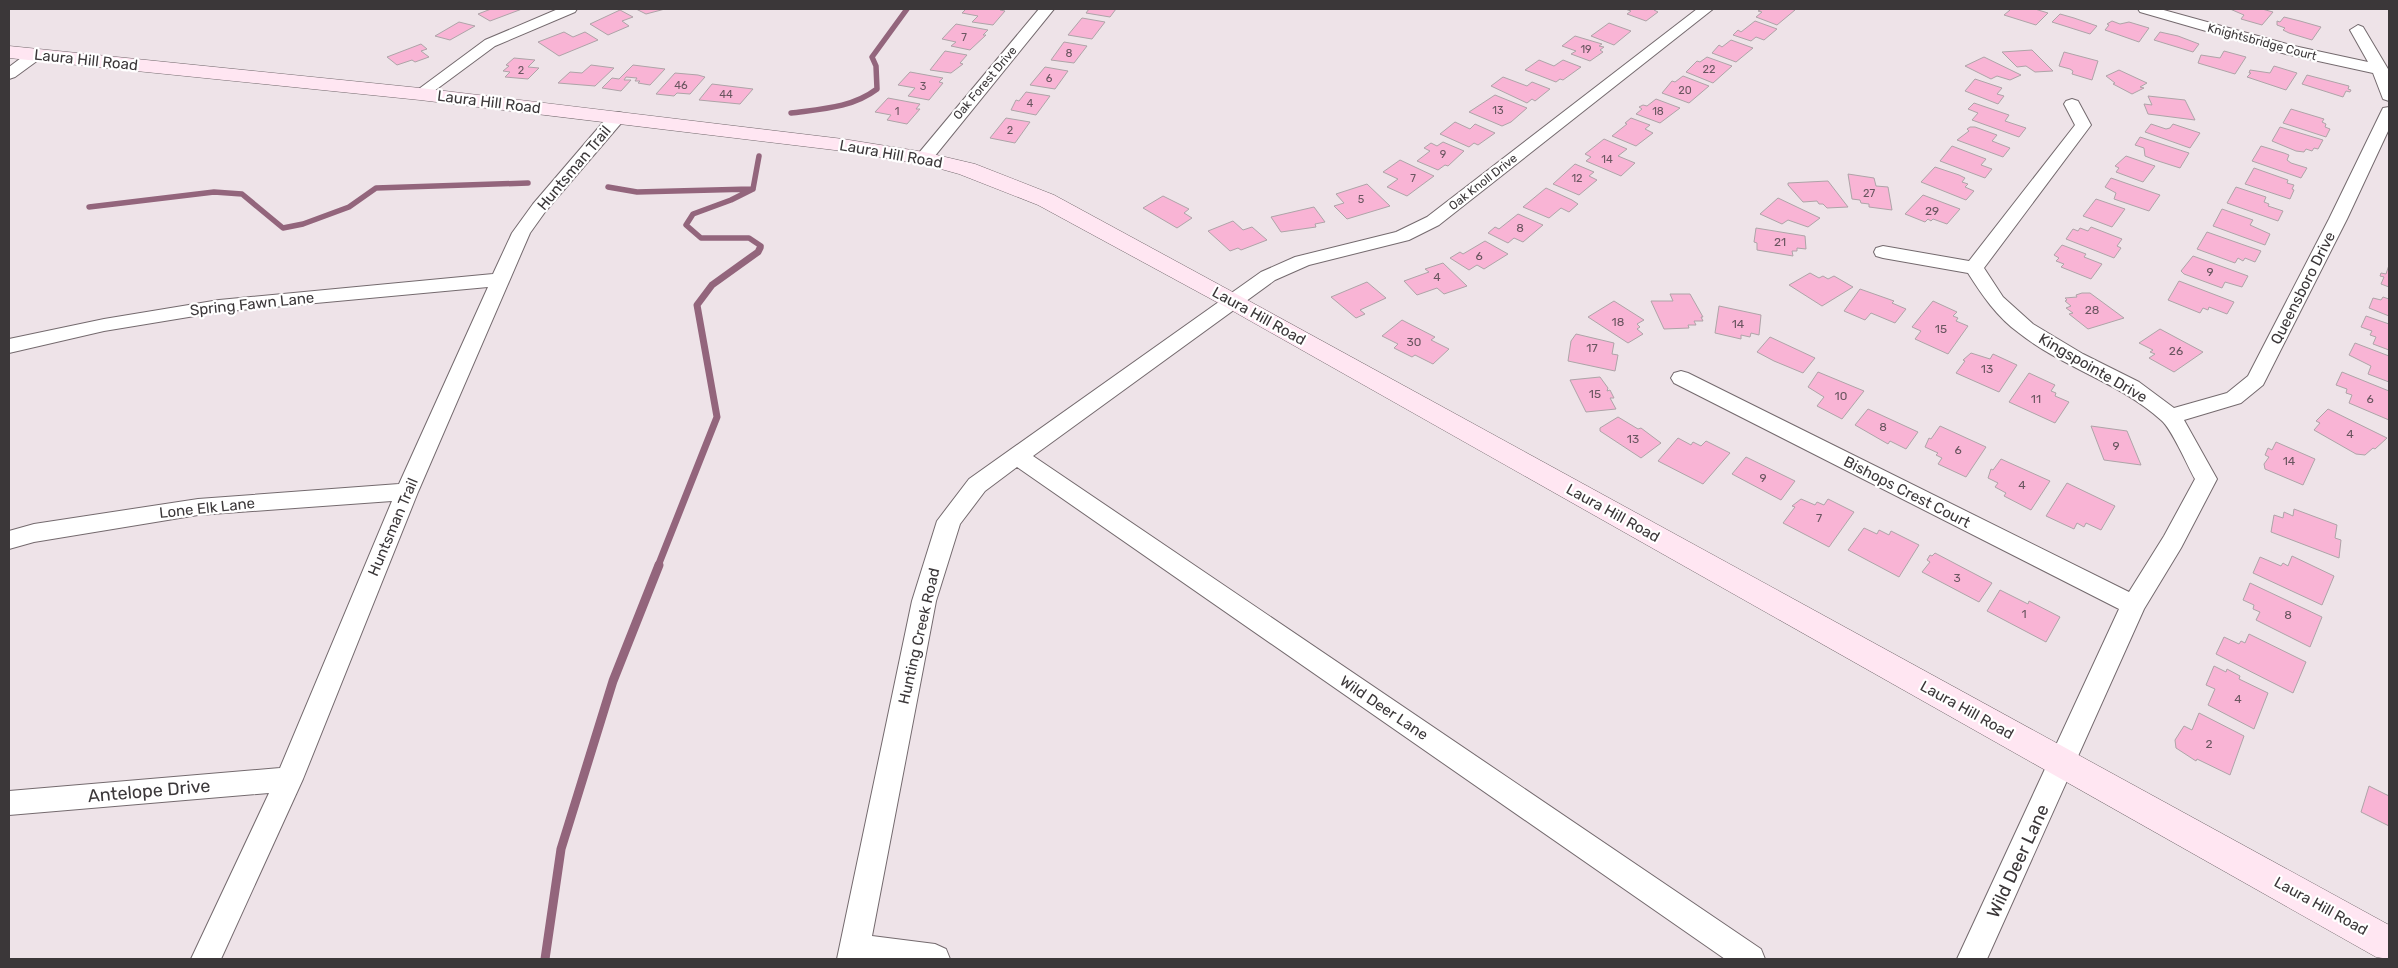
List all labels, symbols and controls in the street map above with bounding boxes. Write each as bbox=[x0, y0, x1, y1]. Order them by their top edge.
street label: Knightsbridge Court bbox=[2206, 21, 2318, 63]
house number: 7 bbox=[961, 31, 967, 44]
street label: Oak Forest Drive bbox=[950, 43, 1020, 122]
house number: 19 bbox=[1580, 43, 1592, 56]
street label: Laura Hill Road bbox=[33, 46, 139, 74]
house number: 8 bbox=[1066, 47, 1073, 60]
house number: 22 bbox=[1703, 63, 1715, 76]
house number: 2 bbox=[518, 64, 524, 77]
house number: 6 bbox=[1046, 72, 1053, 85]
house number: 46 bbox=[674, 79, 688, 92]
house number: 3 bbox=[920, 80, 927, 93]
house number: 20 bbox=[1678, 84, 1692, 97]
street label: Laura Hill Road bbox=[436, 87, 542, 117]
house number: 44 bbox=[719, 88, 733, 101]
house number: 4 bbox=[1027, 97, 1034, 110]
house number: 13 bbox=[1492, 104, 1504, 117]
house number: 1 bbox=[895, 105, 899, 118]
house number: 18 bbox=[1652, 105, 1664, 118]
street label: Huntsman Trail bbox=[533, 122, 615, 214]
house number: 2 bbox=[1007, 124, 1013, 137]
street label: Laura Hill Road bbox=[838, 136, 944, 172]
house number: 9 bbox=[1440, 148, 1446, 161]
street label: Oak Knoll Drive bbox=[1446, 151, 1520, 213]
house number: 14 bbox=[1601, 153, 1613, 166]
house number: 7 bbox=[1410, 172, 1416, 185]
house number: 12 bbox=[1571, 172, 1583, 185]
house number: 27 bbox=[1863, 187, 1875, 200]
house number: 5 bbox=[1358, 193, 1365, 206]
house number: 29 bbox=[1925, 204, 1939, 218]
house number: 8 bbox=[1516, 221, 1524, 235]
street label: Queensboro Drive bbox=[2267, 229, 2339, 347]
house number: 21 bbox=[1774, 235, 1786, 249]
house number: 6 bbox=[1475, 249, 1483, 263]
house number: 9 bbox=[2206, 265, 2214, 279]
house number: 4 bbox=[1433, 270, 1441, 284]
street label: Laura Hill Road bbox=[1209, 283, 1309, 349]
street label: Spring Fawn Lane bbox=[189, 289, 315, 319]
house number: 28 bbox=[2085, 303, 2099, 317]
house number: 18 bbox=[1612, 315, 1624, 329]
house number: 14 bbox=[1732, 317, 1745, 331]
house number: 15 bbox=[1935, 322, 1947, 336]
street label: Kingspointe Drive bbox=[2035, 330, 2151, 406]
house number: 30 bbox=[1407, 335, 1421, 349]
house number: 17 bbox=[1586, 341, 1598, 355]
house number: 26 bbox=[2169, 344, 2183, 358]
house number: 13 bbox=[1981, 362, 1993, 376]
house number: 15 bbox=[1589, 387, 1601, 401]
house number: 10 bbox=[1835, 389, 1847, 403]
house number: 11 bbox=[2031, 392, 2041, 406]
house number: 6 bbox=[2366, 392, 2374, 406]
house number: 8 bbox=[1879, 420, 1887, 434]
house number: 4 bbox=[2346, 427, 2354, 441]
house number: 13 bbox=[1627, 432, 1639, 446]
house number: 9 bbox=[2112, 439, 2120, 453]
house number: 6 bbox=[1954, 443, 1962, 457]
street label: Bishops Crest Court bbox=[1841, 452, 1973, 532]
house number: 14 bbox=[2283, 454, 2296, 468]
house number: 9 bbox=[1759, 471, 1767, 485]
street label: Huntsman Trail bbox=[364, 475, 422, 579]
house number: 4 bbox=[2018, 478, 2026, 492]
street label: Laura Hill Road bbox=[1563, 480, 1663, 546]
street label: Lone Elk Lane bbox=[158, 494, 256, 522]
house number: 7 bbox=[1816, 511, 1822, 525]
street label: Hunting Creek Road bbox=[895, 566, 943, 706]
house number: 3 bbox=[1953, 571, 1961, 585]
house number: 1 bbox=[2021, 607, 2027, 621]
house number: 8 bbox=[2284, 608, 2292, 622]
street label: Wild Deer Lane bbox=[1337, 672, 1431, 744]
street label: Laura Hill Road bbox=[1917, 677, 2017, 743]
house number: 4 bbox=[2234, 692, 2242, 706]
house number: 2 bbox=[2205, 737, 2213, 751]
street label: Antelope Drive bbox=[87, 775, 211, 807]
street label: Wild Deer Lane bbox=[1982, 801, 2054, 921]
street label: Laura Hill Road bbox=[2271, 873, 2371, 939]

